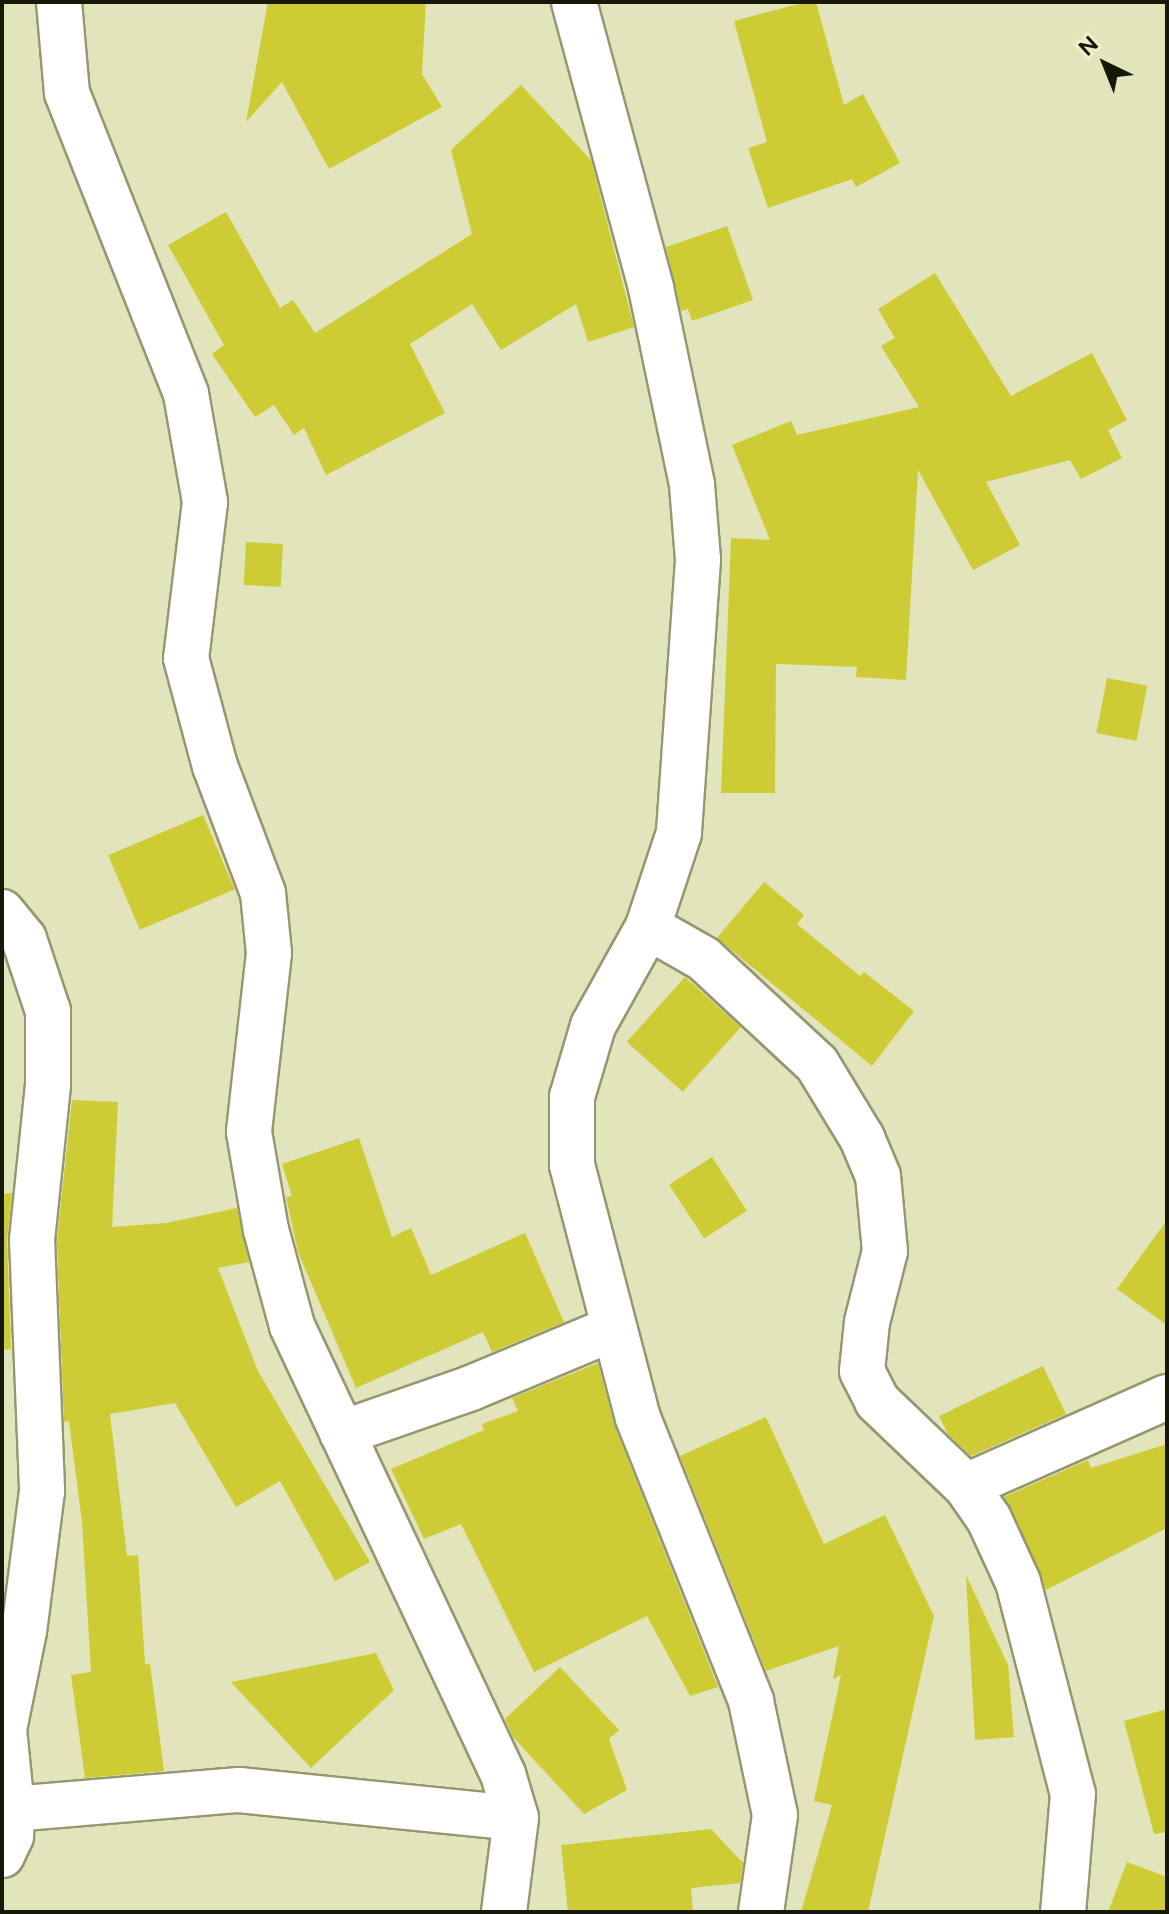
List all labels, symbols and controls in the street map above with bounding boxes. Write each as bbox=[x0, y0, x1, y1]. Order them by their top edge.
north arrow bbox=[1065, 24, 1145, 104]
text: N bbox=[1073, 30, 1104, 62]

